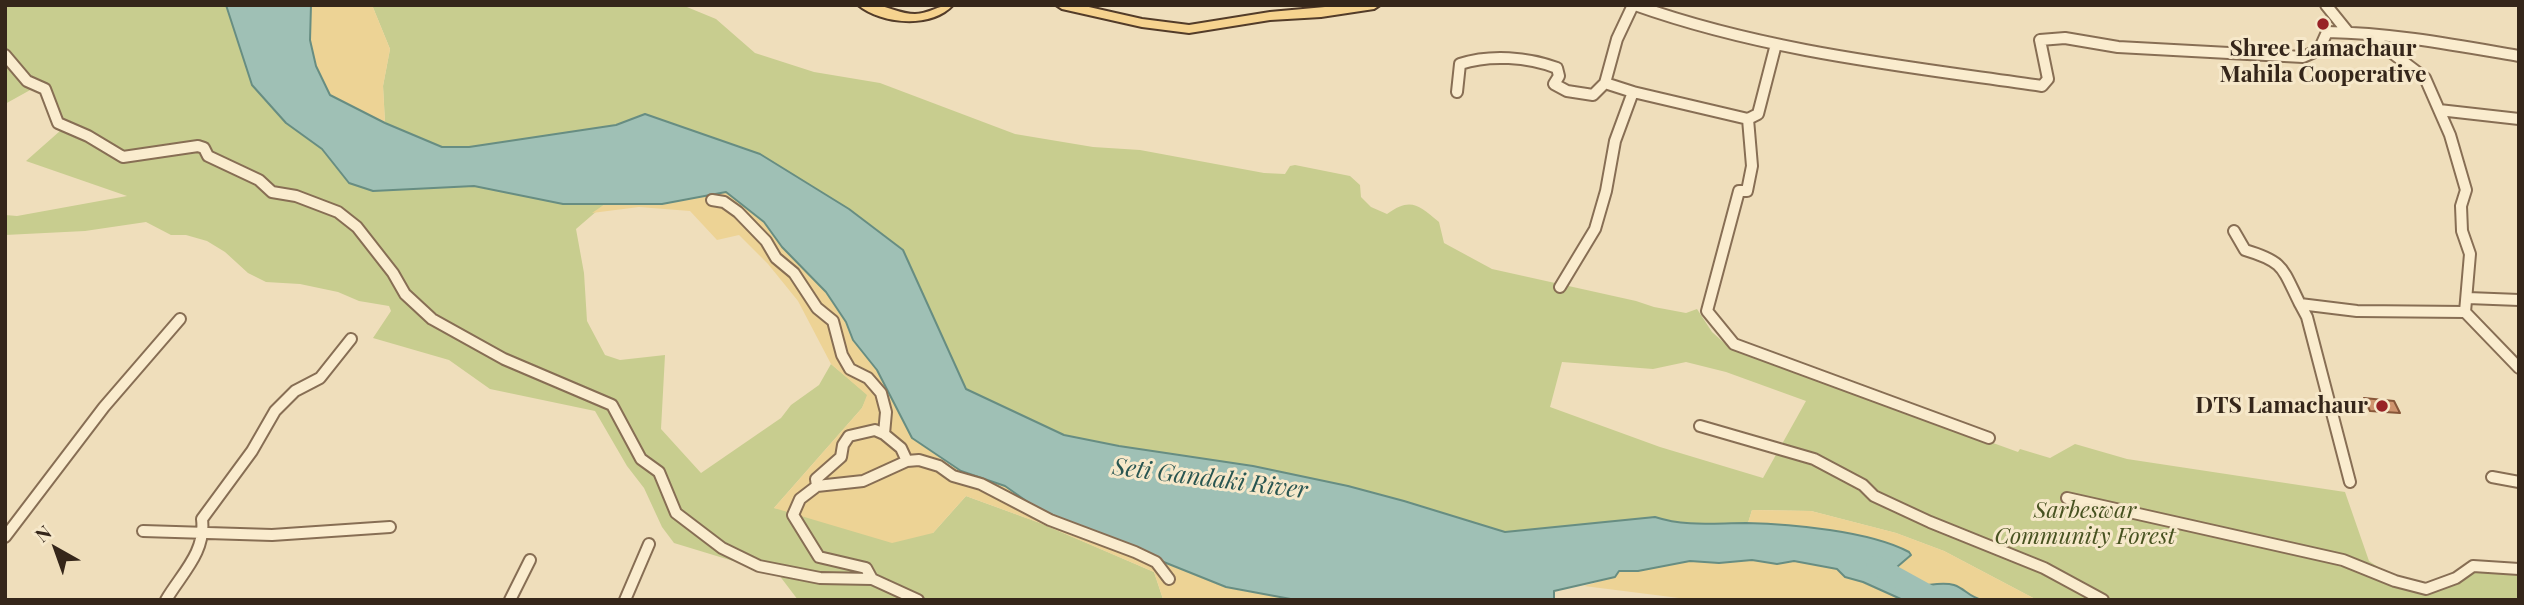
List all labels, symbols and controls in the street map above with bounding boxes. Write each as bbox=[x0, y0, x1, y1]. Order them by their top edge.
marker: Shree Lamachaur Mahila Cooperative bbox=[2315, 16, 2331, 32]
place label: Shree Lamachaur Mahila Cooperative bbox=[2219, 35, 2427, 89]
place label: DTS Lamachaur bbox=[2195, 392, 2368, 420]
marker: DTS Lamachaur bbox=[2374, 398, 2390, 414]
water label: Seti Gandaki River bbox=[1111, 453, 1309, 505]
park label: Sarbeswar Community Forest bbox=[1995, 497, 2175, 551]
north arrow bbox=[21, 514, 91, 584]
text: N bbox=[29, 519, 56, 547]

